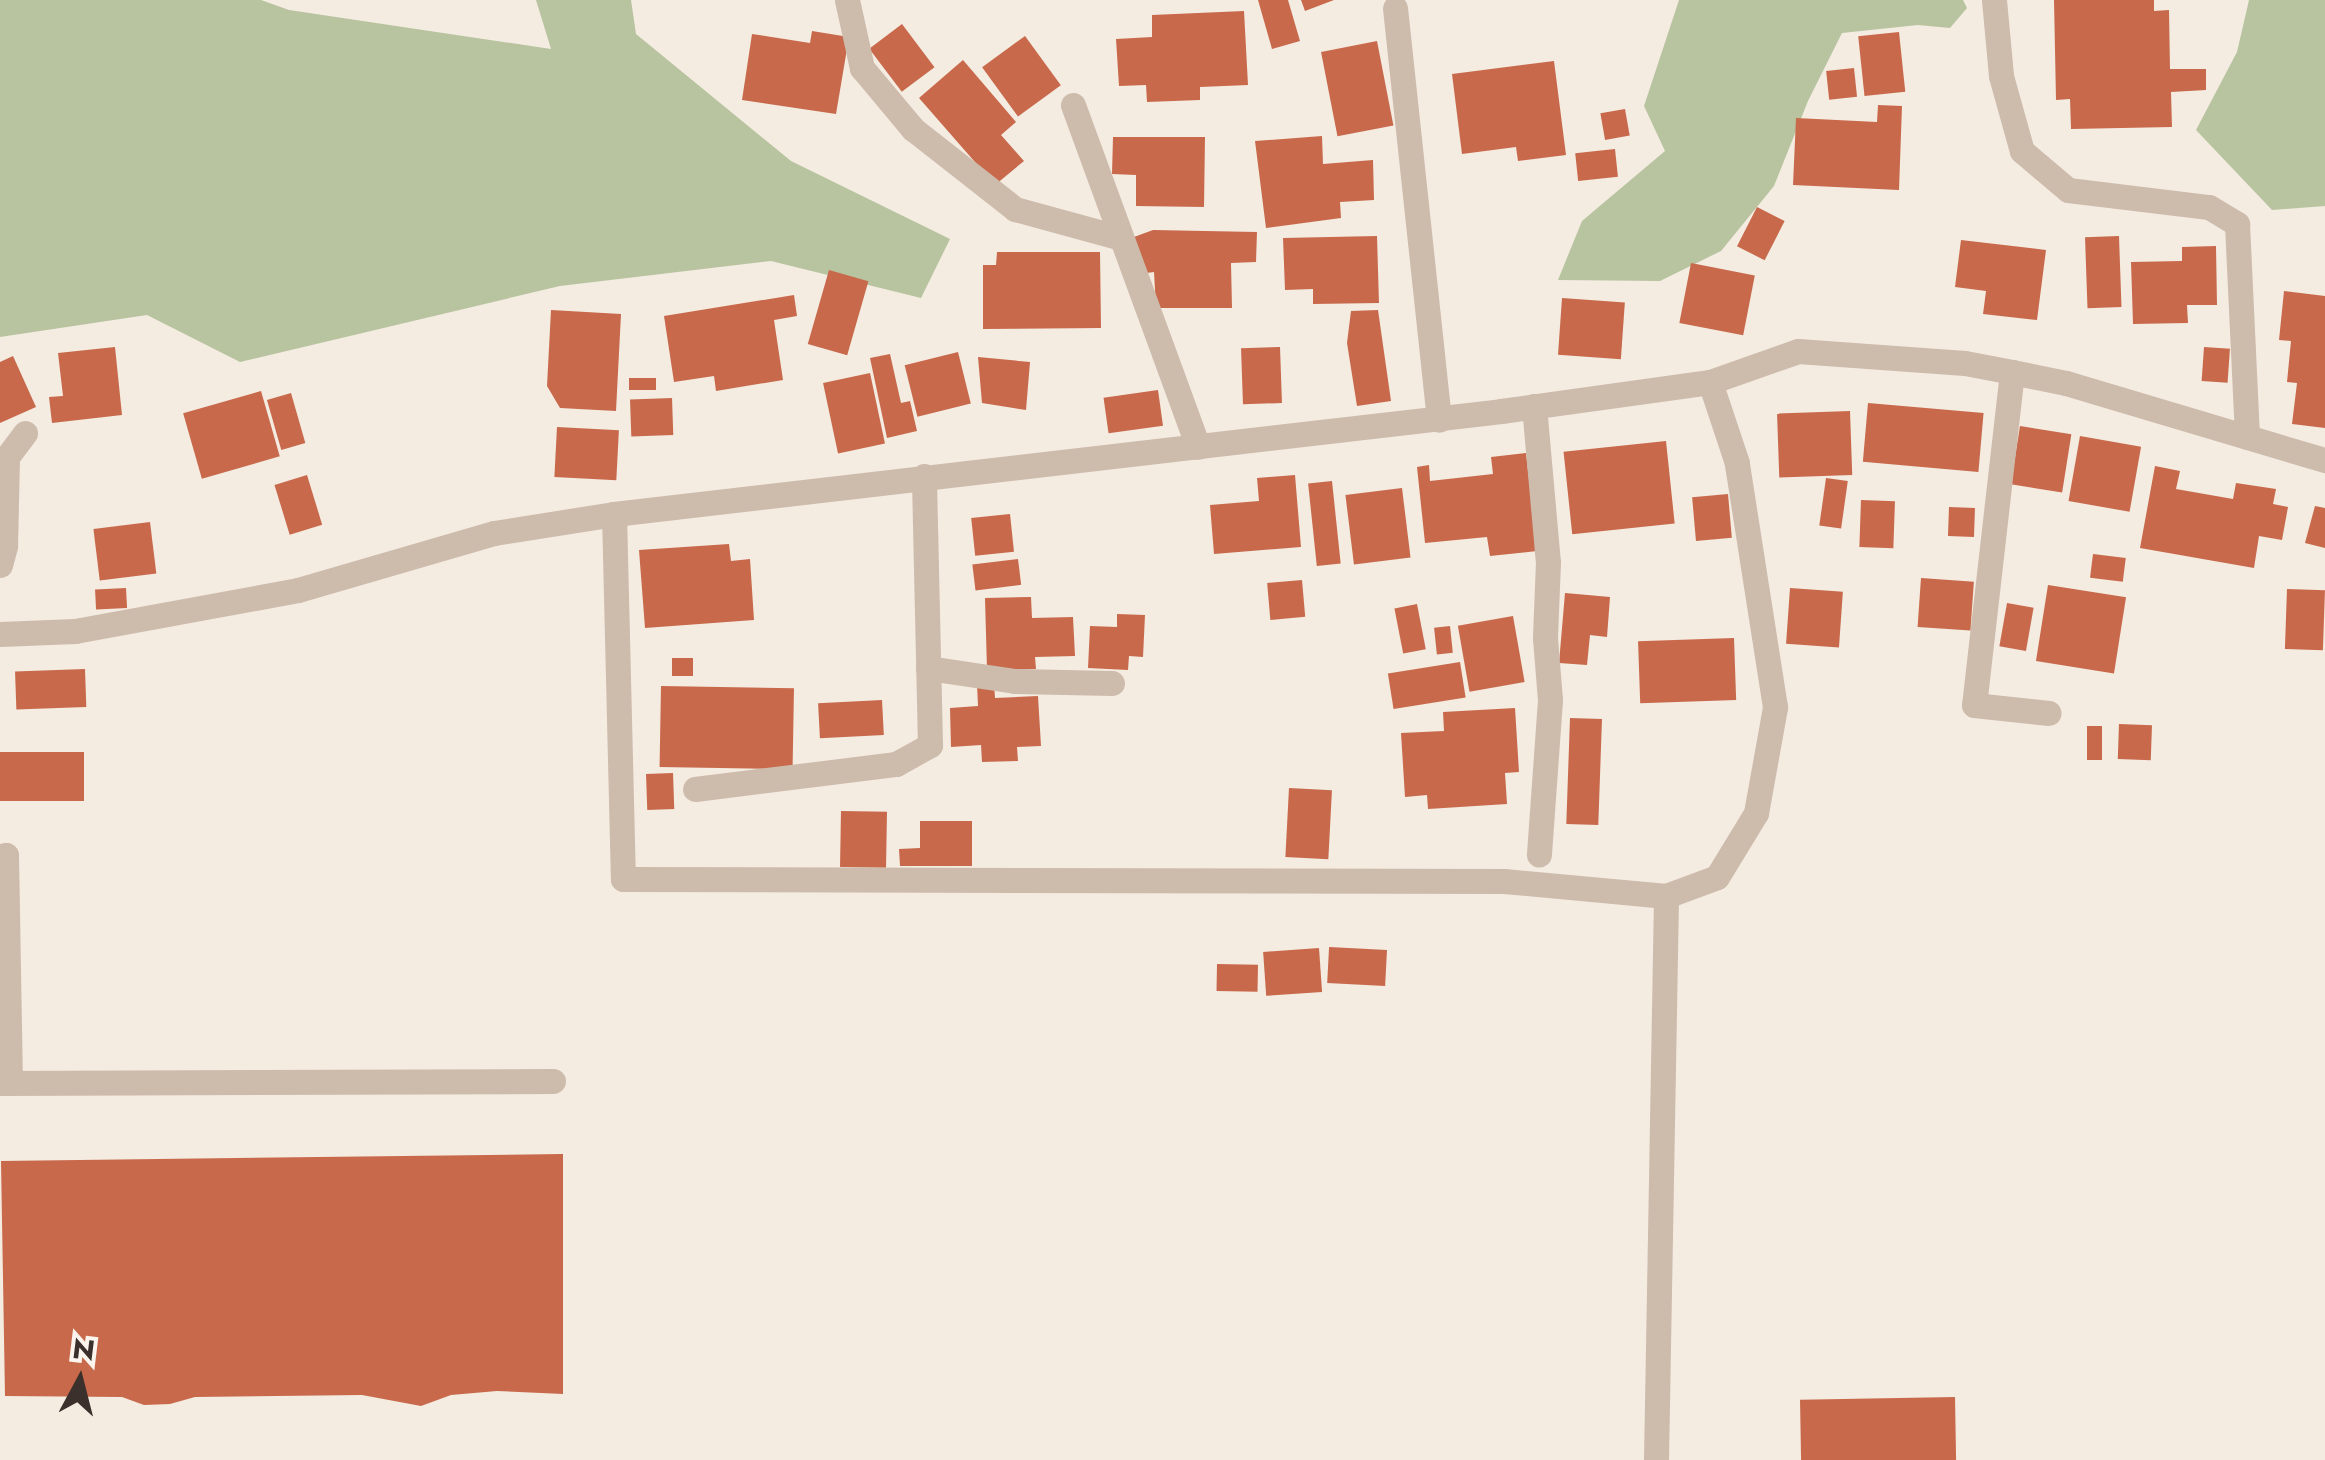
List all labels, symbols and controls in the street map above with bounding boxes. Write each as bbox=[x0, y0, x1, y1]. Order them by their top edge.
text: N bbox=[70, 1328, 97, 1371]
north arrow bbox=[30, 1330, 130, 1430]

